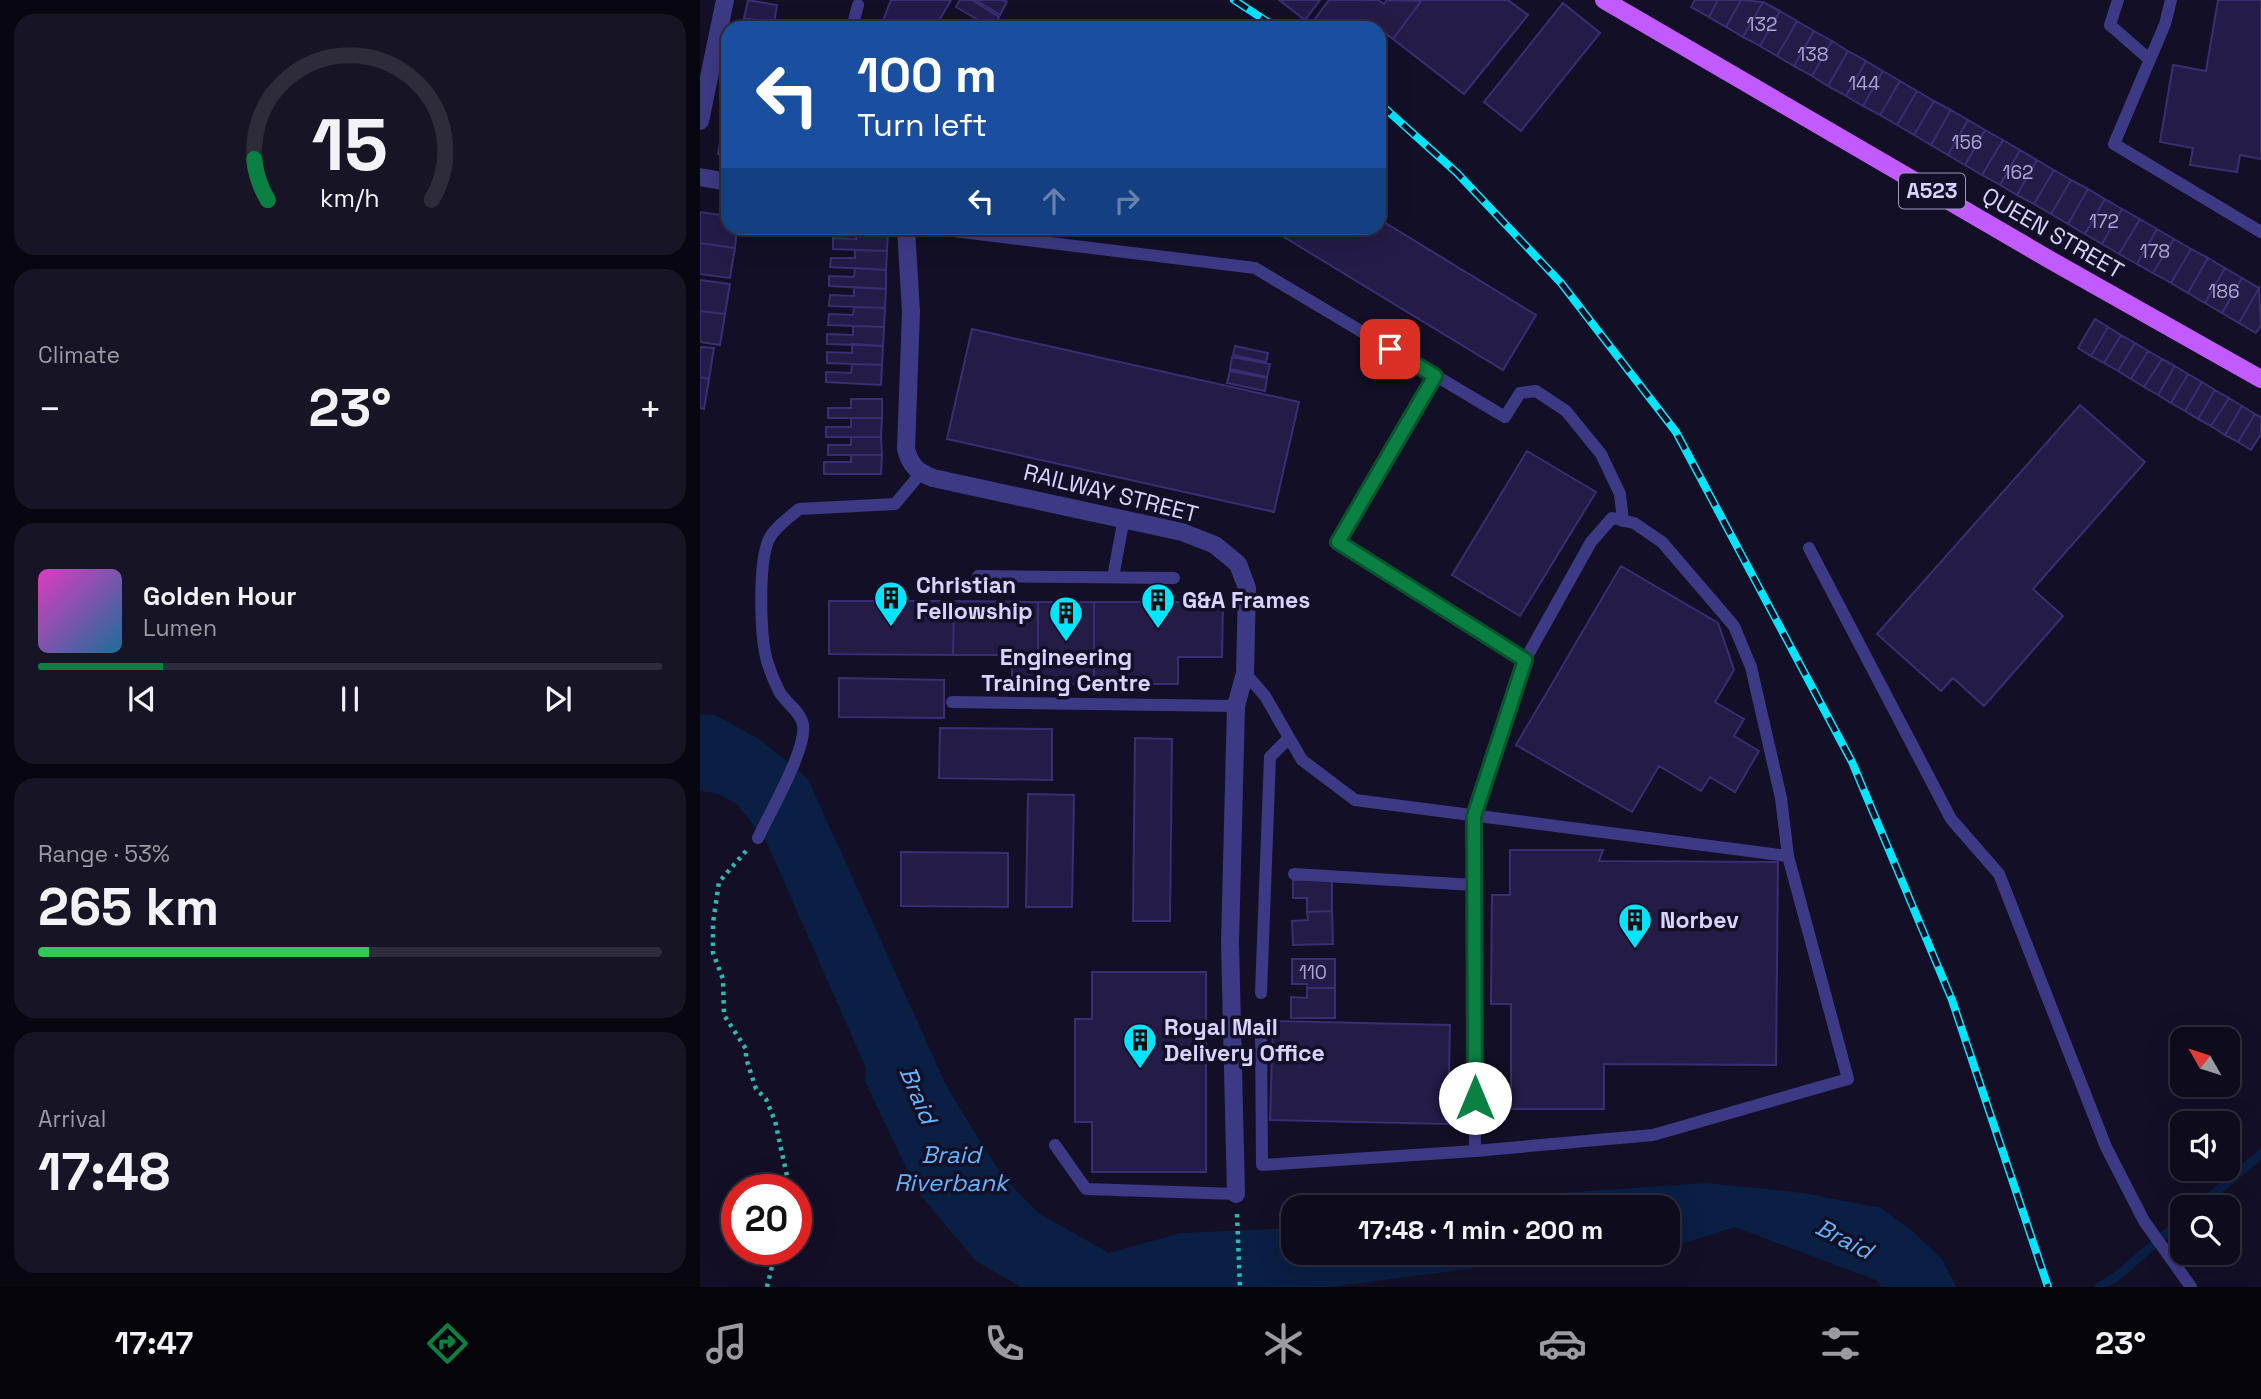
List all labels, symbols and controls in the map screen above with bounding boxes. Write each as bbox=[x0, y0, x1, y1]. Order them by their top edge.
house number: 132 bbox=[1747, 12, 1777, 37]
house number: 138 bbox=[1797, 42, 1829, 67]
text: 100 m bbox=[857, 44, 997, 106]
icon: left bbox=[742, 49, 833, 140]
house number: 144 bbox=[1848, 71, 1880, 96]
text: 15 bbox=[312, 99, 388, 192]
text: Turn left bbox=[857, 105, 987, 145]
house number: 156 bbox=[1952, 130, 1982, 155]
house number: 162 bbox=[2003, 160, 2033, 185]
road number: A523 bbox=[1899, 174, 1965, 208]
street label: QUEEN STREET bbox=[1977, 180, 2129, 286]
text: km/h bbox=[320, 182, 380, 214]
icon: left bbox=[962, 182, 1000, 220]
icon: ahead bbox=[1035, 182, 1073, 220]
icon: right bbox=[1108, 182, 1146, 220]
house number: 172 bbox=[2089, 209, 2119, 234]
house number: 178 bbox=[2140, 239, 2170, 264]
house number: 186 bbox=[2208, 279, 2240, 304]
pin bbox=[1360, 319, 1420, 379]
icon: arrive bbox=[1371, 330, 1409, 368]
text: Climate bbox=[38, 340, 120, 370]
text: 23° bbox=[309, 375, 392, 441]
text: − bbox=[38, 385, 62, 433]
text: + bbox=[638, 385, 662, 433]
street label: RAILWAY STREET bbox=[1021, 457, 1201, 529]
place label: Christian Fellowship bbox=[916, 570, 1033, 626]
text: Golden Hour bbox=[143, 579, 297, 613]
building icon: Christian Fellowship bbox=[872, 579, 910, 628]
building icon: G&A Frames bbox=[1139, 581, 1177, 630]
place label: G&A Frames bbox=[1182, 585, 1310, 615]
building icon: Engineering Training Centre bbox=[1047, 594, 1085, 643]
text: Lumen bbox=[143, 613, 217, 643]
place label: Engineering Training Centre bbox=[981, 642, 1151, 698]
icon: previous bbox=[123, 680, 161, 718]
icon: pause bbox=[331, 680, 369, 718]
icon: next bbox=[539, 680, 577, 718]
text: Range · 53% bbox=[38, 839, 170, 869]
text: 265 km bbox=[38, 874, 219, 940]
building icon: Norbev bbox=[1616, 901, 1654, 950]
place label: Norbev bbox=[1660, 905, 1739, 935]
house number: 110 bbox=[1299, 960, 1327, 985]
place label: Royal Mail Delivery Office bbox=[1164, 1012, 1325, 1068]
building icon: Royal Mail Delivery Office bbox=[1121, 1021, 1159, 1070]
north arrow bbox=[2170, 1027, 2240, 1097]
map controls bbox=[2170, 1027, 2240, 1265]
water label: Braid bbox=[893, 1061, 945, 1131]
position arrow bbox=[1438, 1061, 1512, 1135]
text: Arrival bbox=[38, 1104, 106, 1134]
button: sound bbox=[2170, 1111, 2240, 1181]
text: 17:48 bbox=[38, 1139, 170, 1205]
water label: Braid Riverbank bbox=[894, 1139, 1011, 1198]
speed limit sign: 20 bbox=[721, 1174, 812, 1265]
button: search bbox=[2170, 1195, 2240, 1265]
water label: Braid bbox=[1811, 1211, 1880, 1267]
text: 17:48 · 1 min · 200 m bbox=[1358, 1213, 1603, 1247]
icon: directions bbox=[423, 1319, 472, 1368]
icon: music bbox=[702, 1319, 751, 1368]
icon: phone bbox=[980, 1319, 1029, 1368]
icon: climate bbox=[1259, 1319, 1308, 1368]
icon: car bbox=[1538, 1319, 1587, 1368]
icon: filters bbox=[1816, 1319, 1865, 1368]
text: 17:47 bbox=[115, 1323, 193, 1363]
text: 23° bbox=[2095, 1323, 2146, 1363]

